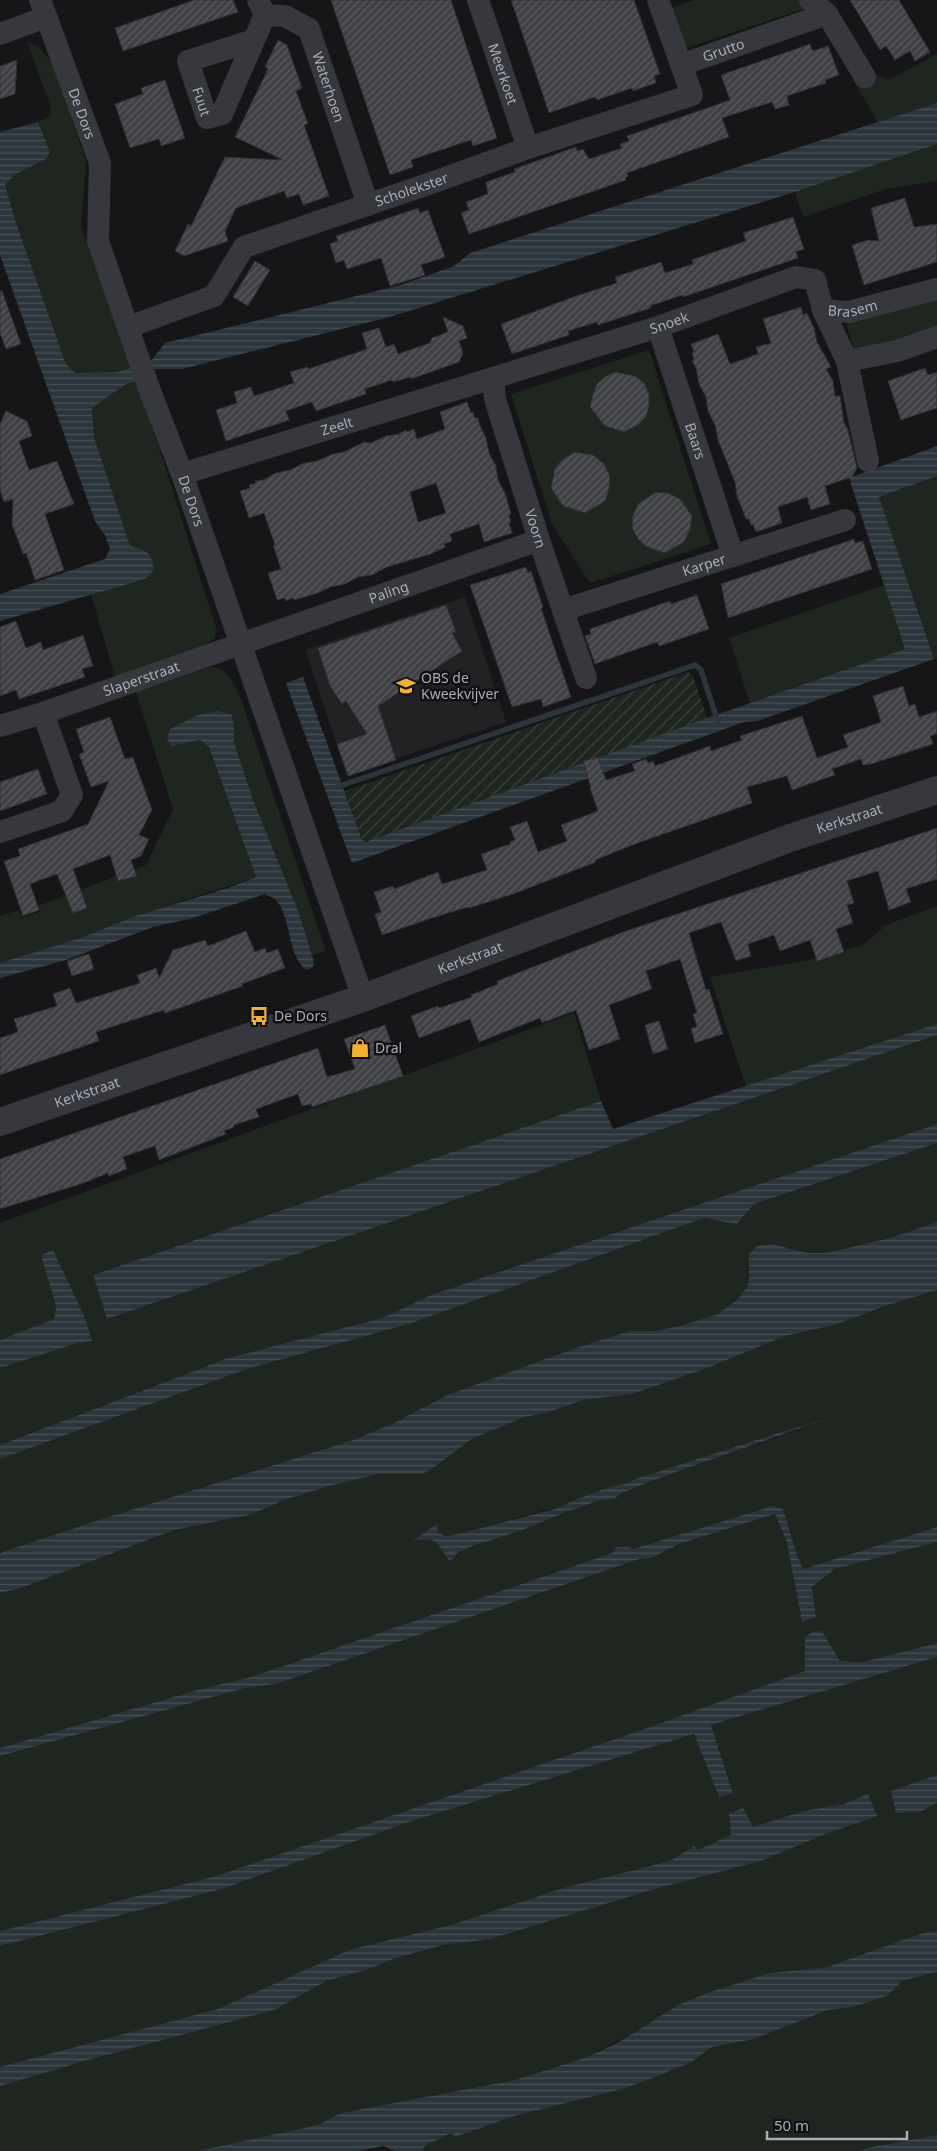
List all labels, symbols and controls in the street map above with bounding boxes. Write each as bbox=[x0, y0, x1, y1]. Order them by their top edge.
street label: Grutto bbox=[700, 34, 747, 66]
street label: Meerkoet bbox=[484, 41, 523, 107]
street label: Waterhoen bbox=[308, 49, 350, 124]
street label: Fuut bbox=[188, 84, 216, 118]
street label: De Dors bbox=[64, 85, 100, 142]
street label: Scholekster bbox=[372, 168, 451, 210]
street label: Brasem bbox=[827, 295, 879, 321]
street label: Snoek bbox=[647, 307, 692, 338]
street label: Zeelt bbox=[318, 412, 355, 440]
street label: Baars bbox=[681, 420, 711, 462]
street label: De Dors bbox=[174, 473, 210, 529]
street label: Voorn bbox=[521, 507, 551, 550]
street label: Karper bbox=[680, 549, 728, 580]
street label: Paling bbox=[366, 576, 411, 608]
street label: Slaperstraat bbox=[100, 656, 182, 700]
place label: OBS de Kweekvijver bbox=[421, 668, 499, 703]
school or university icon: OBS de Kweekvijver bbox=[395, 675, 417, 697]
street label: Kerkstraat bbox=[814, 799, 884, 838]
street label: Kerkstraat bbox=[435, 937, 505, 978]
bus stop icon: De Dors bbox=[248, 1005, 270, 1027]
place label: De Dors bbox=[274, 1006, 327, 1025]
shop icon: Dral bbox=[349, 1037, 371, 1059]
place label: Dral bbox=[375, 1038, 402, 1057]
street label: Kerkstraat bbox=[52, 1072, 122, 1112]
scale bar bbox=[767, 2108, 907, 2140]
text: 50 m bbox=[774, 2115, 809, 2135]

